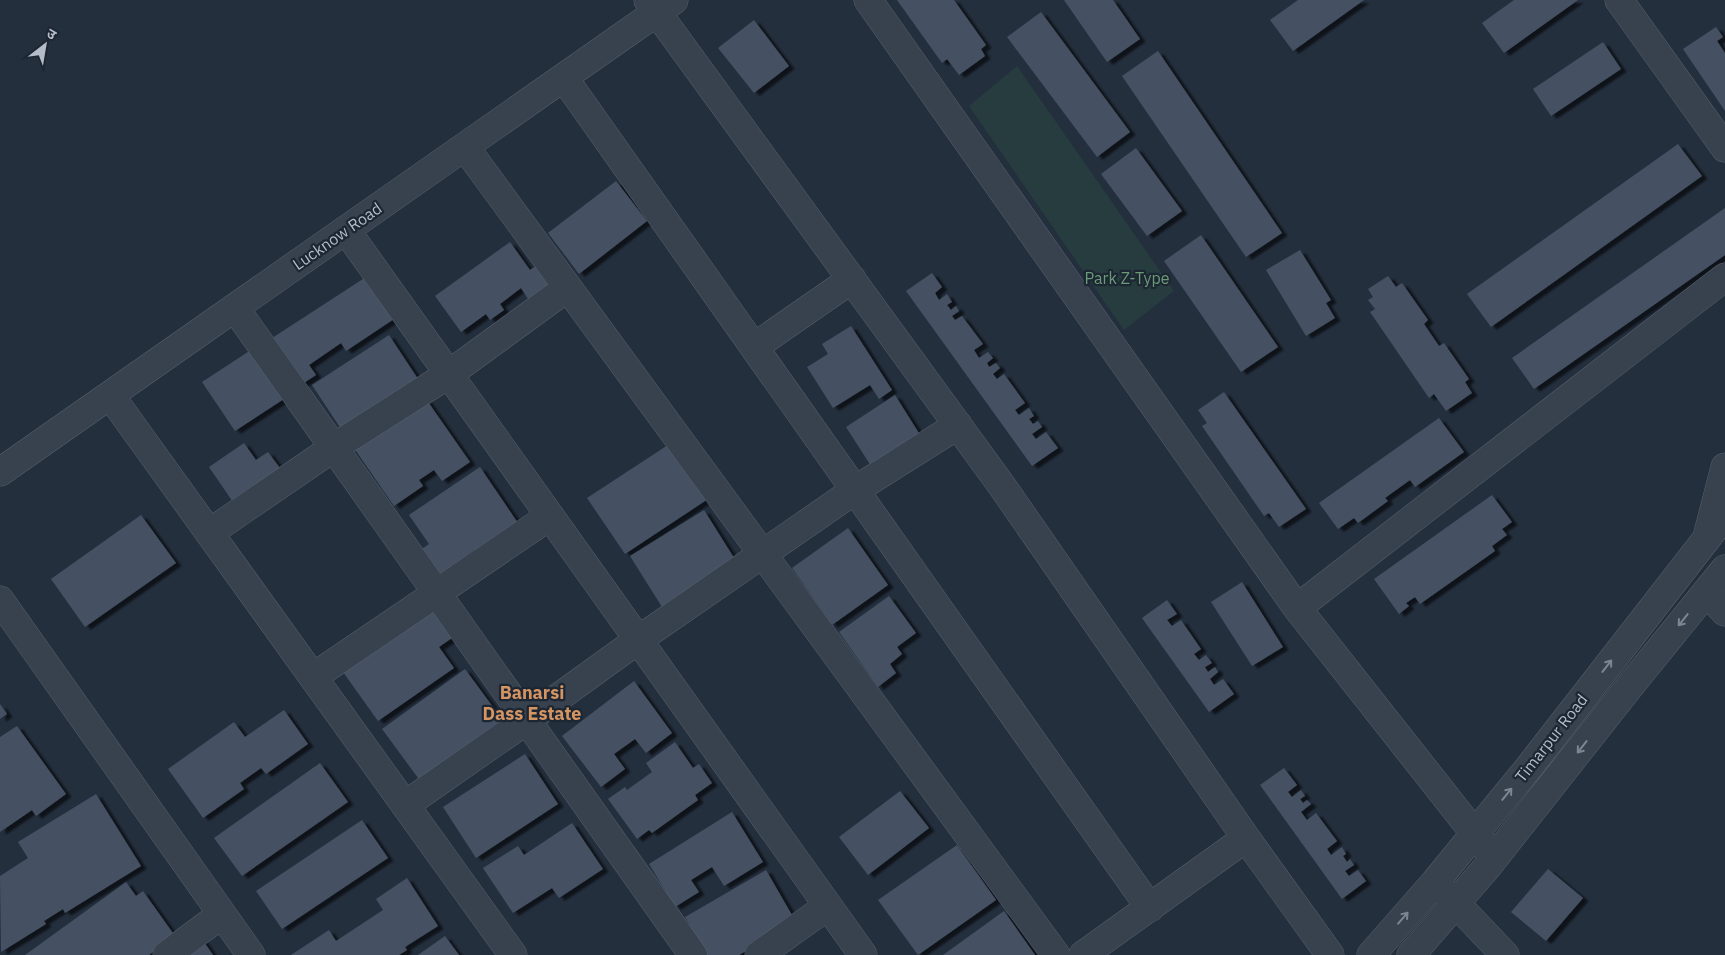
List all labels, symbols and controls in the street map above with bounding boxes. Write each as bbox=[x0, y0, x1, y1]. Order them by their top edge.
north arrow bbox=[20, 20, 70, 70]
text: उ bbox=[44, 24, 61, 44]
street label: Lucknow Road bbox=[289, 198, 385, 274]
park label: Park Z-Type bbox=[1085, 268, 1170, 288]
one-way arrow bbox=[1678, 613, 1689, 626]
one-way arrow bbox=[1602, 660, 1613, 673]
district label: Banarsi Dass Estate bbox=[483, 681, 581, 725]
street label: Timarpur Road bbox=[1510, 690, 1592, 786]
one-way arrow bbox=[1576, 740, 1587, 753]
one-way arrow bbox=[1501, 787, 1512, 800]
one-way arrow bbox=[1397, 912, 1408, 925]

